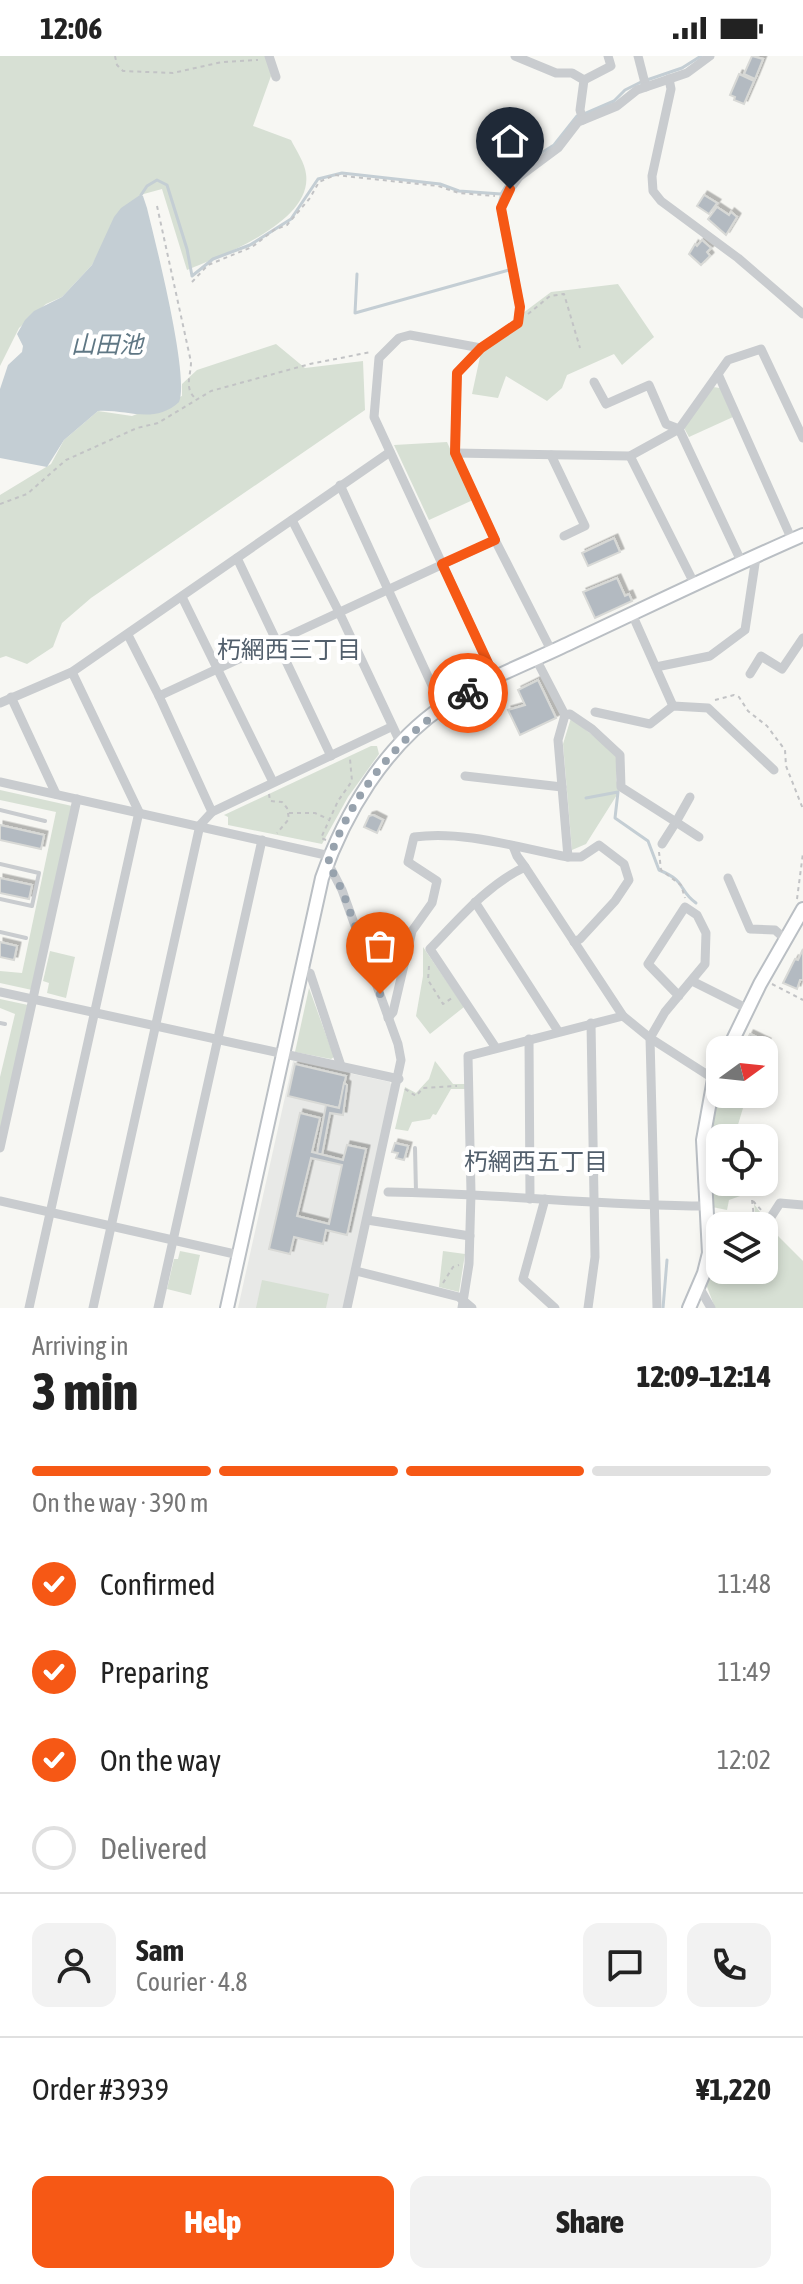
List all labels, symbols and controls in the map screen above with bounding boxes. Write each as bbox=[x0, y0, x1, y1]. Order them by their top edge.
text: 12:06 bbox=[40, 11, 102, 45]
pin bbox=[476, 107, 544, 189]
icon: home bbox=[488, 119, 532, 163]
water label: 山田池 bbox=[71, 331, 145, 358]
district label: 朽網西三丁目 bbox=[217, 636, 361, 663]
courier bbox=[428, 653, 508, 733]
icon: bike bbox=[446, 671, 490, 715]
pin bbox=[346, 912, 414, 994]
icon: bag bbox=[358, 924, 402, 968]
north arrow bbox=[706, 1036, 778, 1108]
map controls bbox=[706, 1036, 778, 1284]
button: locate bbox=[706, 1124, 778, 1196]
district label: 朽網西五丁目 bbox=[464, 1148, 608, 1175]
button: layers bbox=[706, 1212, 778, 1284]
text: Arriving in bbox=[32, 1331, 129, 1361]
text: 12:09–12:14 bbox=[636, 1359, 771, 1393]
text: 3 min bbox=[32, 1361, 138, 1421]
text: On the way · 390 m bbox=[32, 1488, 209, 1518]
icon: check bbox=[32, 1562, 76, 1606]
text: Confirmed bbox=[100, 1567, 215, 1601]
text: 11:48 bbox=[717, 1569, 771, 1599]
icon: check bbox=[32, 1650, 76, 1694]
text: Preparing bbox=[100, 1655, 209, 1689]
text: 11:49 bbox=[717, 1657, 771, 1687]
icon: check bbox=[32, 1738, 76, 1782]
text: On the way bbox=[100, 1743, 221, 1777]
text: 12:02 bbox=[717, 1745, 771, 1775]
text: Delivered bbox=[100, 1831, 208, 1865]
button: person bbox=[32, 1923, 116, 2007]
button: chat bbox=[583, 1923, 667, 2007]
button: phone bbox=[687, 1923, 771, 2007]
text: Sam bbox=[136, 1933, 184, 1967]
text: Courier · 4.8 bbox=[136, 1967, 247, 1997]
text: Order #3939 bbox=[32, 2072, 169, 2106]
text: ¥1,220 bbox=[696, 2072, 771, 2106]
button: Help bbox=[32, 2176, 394, 2268]
button: Share bbox=[410, 2176, 771, 2268]

